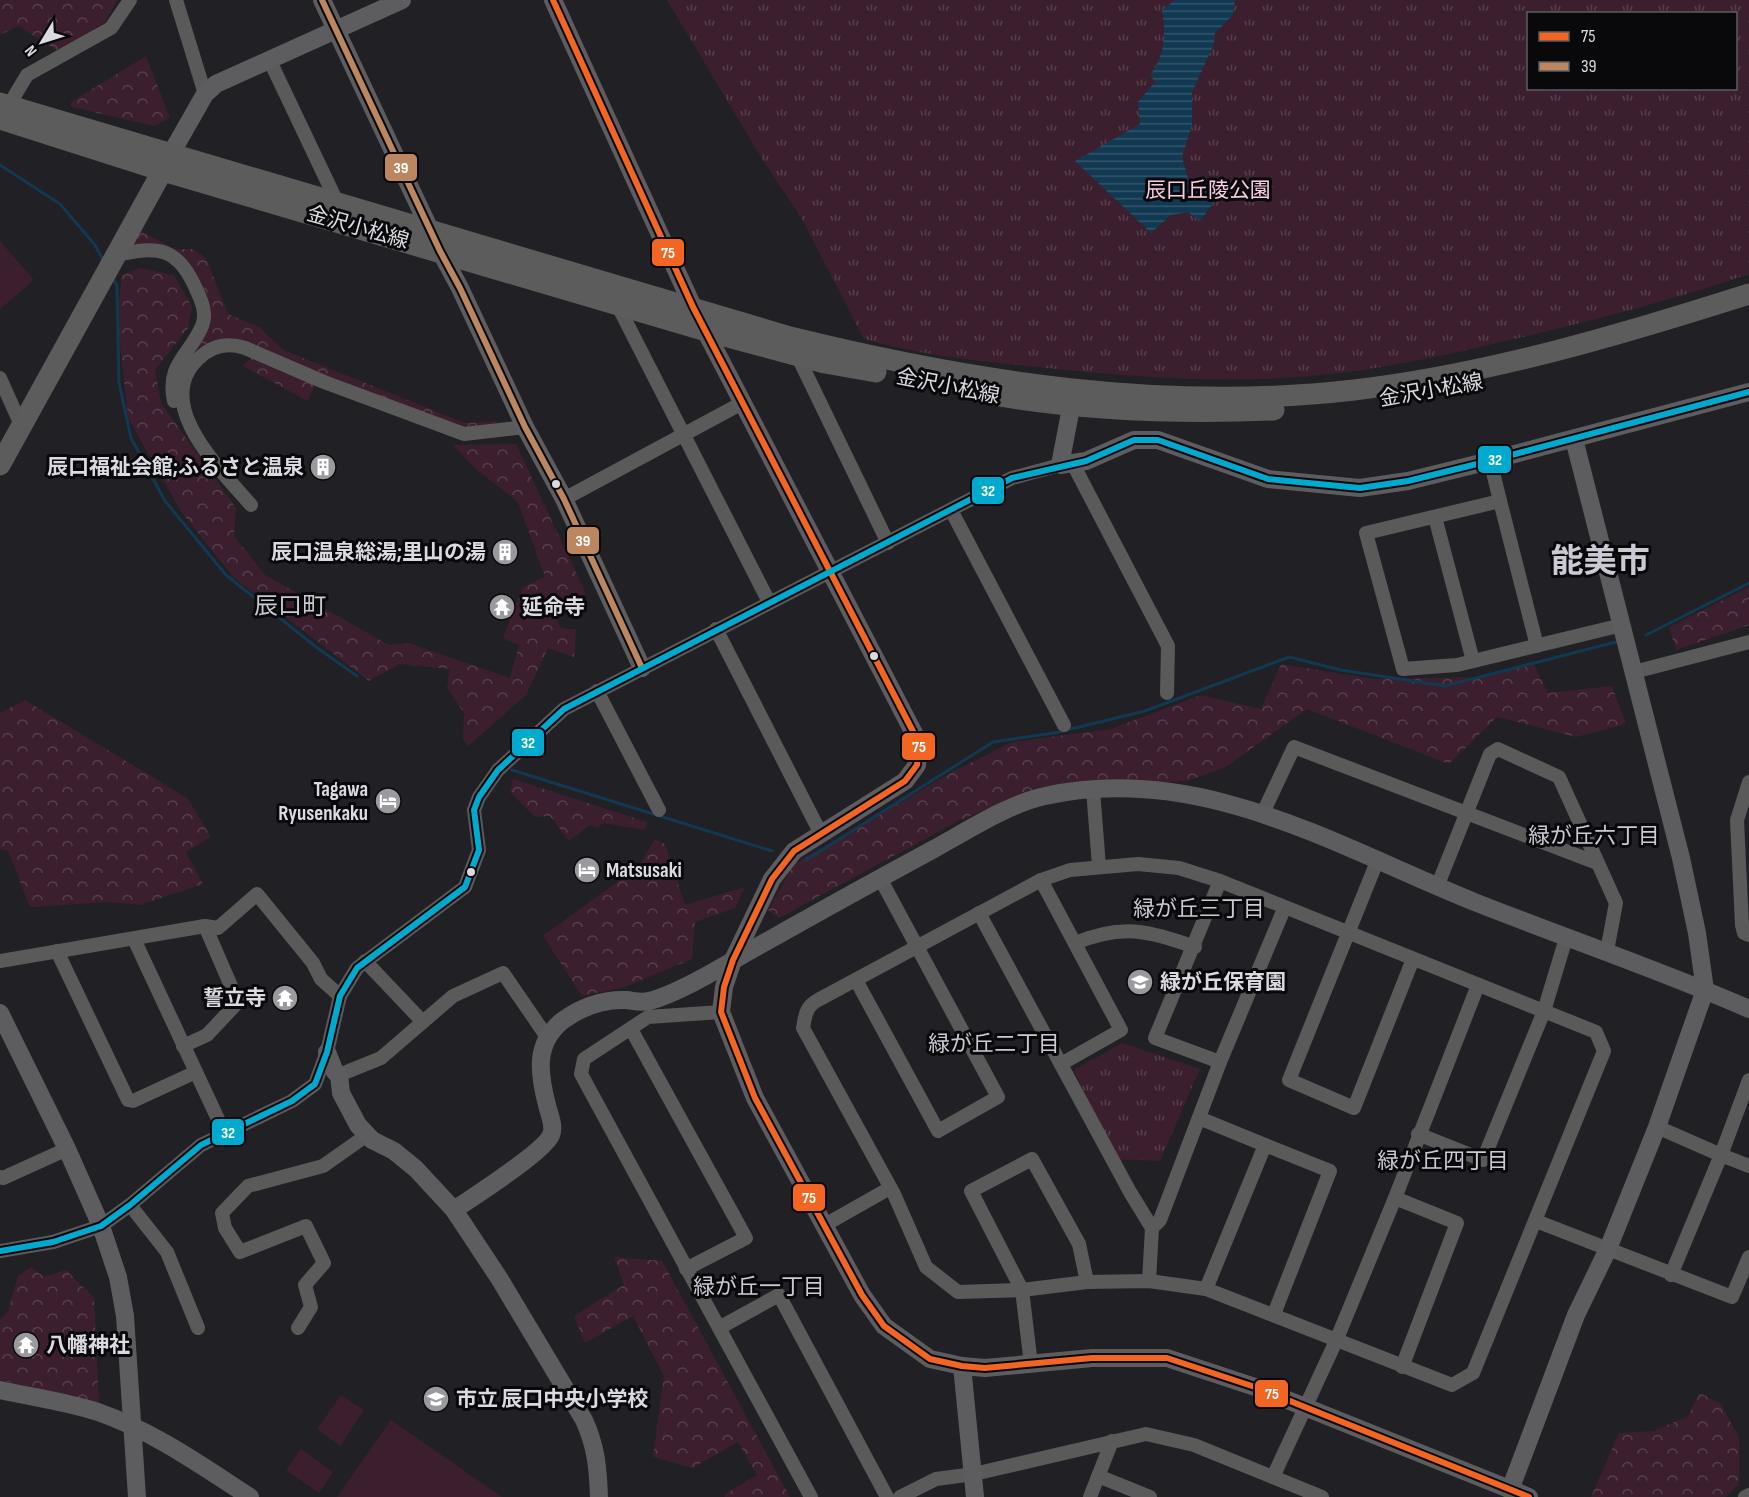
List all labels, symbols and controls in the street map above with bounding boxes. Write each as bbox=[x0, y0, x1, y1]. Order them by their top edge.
north arrow bbox=[12, 12, 72, 72]
legend bbox=[1527, 12, 1737, 90]
text: 75 bbox=[1581, 26, 1595, 47]
text: N bbox=[21, 41, 41, 60]
text: 39 bbox=[1581, 56, 1597, 77]
line badge: 39 bbox=[384, 153, 418, 182]
text: 39 bbox=[394, 159, 408, 178]
park label: 辰口丘陵公園 bbox=[1145, 178, 1271, 203]
street label: 金沢小松線 bbox=[304, 201, 412, 254]
line badge: 75 bbox=[651, 238, 685, 267]
text: 75 bbox=[661, 244, 675, 263]
street label: 金沢小松線 bbox=[894, 364, 1002, 409]
street label: 金沢小松線 bbox=[1377, 369, 1485, 412]
line badge: 32 bbox=[1477, 445, 1512, 474]
text: 32 bbox=[1488, 451, 1502, 470]
building icon: 辰口福祉会館;ふるさと温泉 bbox=[308, 452, 338, 482]
place label: 辰口福祉会館;ふるさと温泉 bbox=[47, 455, 304, 480]
line badge: 32 bbox=[971, 476, 1005, 505]
unlabelled marker bbox=[550, 478, 562, 490]
text: 32 bbox=[981, 482, 995, 501]
line badge: 39 bbox=[566, 526, 600, 555]
text: 39 bbox=[576, 532, 590, 551]
building icon: 辰口温泉総湯;里山の湯 bbox=[490, 537, 520, 567]
place label: 辰口温泉総湯;里山の湯 bbox=[271, 540, 486, 565]
district label: 能美市 bbox=[1551, 542, 1650, 582]
district label: 辰口町 bbox=[254, 592, 326, 621]
temple icon: 延命寺 bbox=[487, 592, 517, 622]
place label: 延命寺 bbox=[522, 595, 585, 620]
unlabelled marker bbox=[868, 650, 880, 662]
line badge: 32 bbox=[511, 728, 545, 757]
line badge: 75 bbox=[901, 732, 936, 761]
text: 32 bbox=[521, 734, 535, 753]
text: 75 bbox=[912, 738, 926, 757]
place label: Tagawa Ryusenkaku bbox=[278, 777, 368, 826]
hotel icon: Tagawa Ryusenkaku bbox=[373, 786, 403, 816]
district label: 緑が丘六丁目 bbox=[1528, 823, 1660, 850]
hotel icon: Matsusaki bbox=[572, 855, 602, 885]
place label: Matsusaki bbox=[606, 858, 682, 883]
unlabelled marker bbox=[465, 866, 477, 878]
district label: 緑が丘三丁目 bbox=[1133, 896, 1265, 923]
school or university icon: 緑が丘保育園 bbox=[1125, 967, 1155, 997]
place label: 緑が丘保育園 bbox=[1160, 970, 1286, 995]
temple icon: 誓立寺 bbox=[270, 983, 300, 1013]
place label: 誓立寺 bbox=[203, 986, 266, 1011]
district label: 緑が丘二丁目 bbox=[928, 1031, 1060, 1058]
line badge: 32 bbox=[211, 1118, 245, 1146]
text: 32 bbox=[221, 1124, 235, 1143]
district label: 緑が丘四丁目 bbox=[1377, 1148, 1509, 1175]
line badge: 75 bbox=[792, 1183, 826, 1212]
text: 75 bbox=[802, 1189, 816, 1208]
district label: 緑が丘一丁目 bbox=[693, 1274, 825, 1301]
temple icon: 八幡神社 bbox=[11, 1330, 41, 1360]
place label: 八幡神社 bbox=[46, 1333, 130, 1358]
line badge: 75 bbox=[1254, 1379, 1289, 1408]
school or university icon: 市立 辰口中央小学校 bbox=[421, 1384, 451, 1414]
text: 75 bbox=[1265, 1385, 1279, 1404]
place label: 市立 辰口中央小学校 bbox=[456, 1387, 648, 1412]

